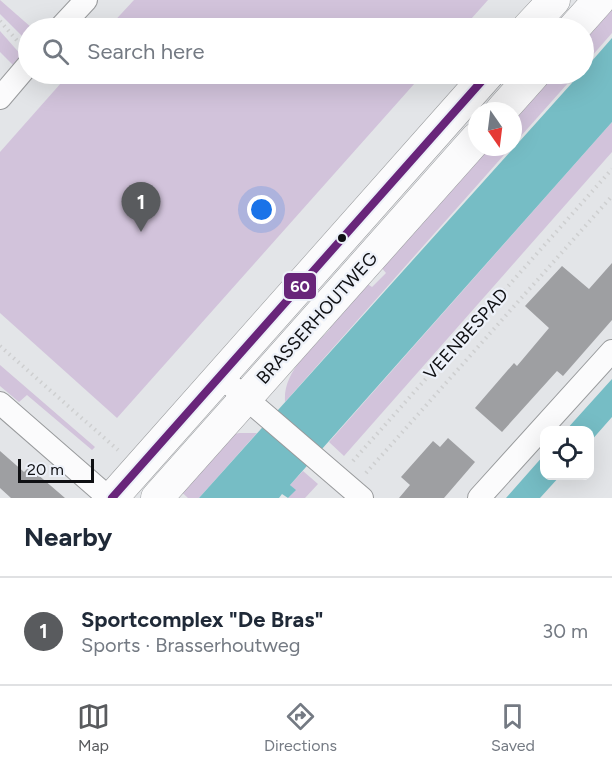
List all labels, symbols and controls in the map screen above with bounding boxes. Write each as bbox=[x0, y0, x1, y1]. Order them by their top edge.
search box bbox=[18, 18, 594, 84]
icon: search bbox=[39, 35, 72, 68]
text: Search here bbox=[87, 38, 205, 65]
north arrow bbox=[468, 102, 522, 156]
pin: 1 bbox=[122, 182, 160, 232]
your location bbox=[247, 195, 276, 224]
unlabelled marker bbox=[336, 232, 348, 244]
street label: BRASSERHOUTWEG bbox=[252, 247, 382, 389]
line badge: 60 bbox=[283, 272, 317, 300]
text: 60 bbox=[290, 277, 310, 296]
street label: VEENBESPAD bbox=[419, 284, 513, 384]
map controls bbox=[540, 426, 594, 480]
button: locate bbox=[540, 426, 594, 480]
scale bar bbox=[18, 456, 94, 484]
text: 20 m bbox=[27, 460, 64, 479]
text: Nearby bbox=[24, 521, 112, 553]
text: Sportcomplex "De Bras" bbox=[81, 606, 324, 633]
text: 1 bbox=[39, 619, 48, 643]
text: 30 m bbox=[542, 619, 588, 643]
text: Sports · Brasserhoutweg bbox=[81, 633, 300, 657]
tab: Map bbox=[77, 700, 110, 755]
tab: Directions bbox=[264, 700, 337, 755]
tab: Saved bbox=[491, 700, 535, 755]

